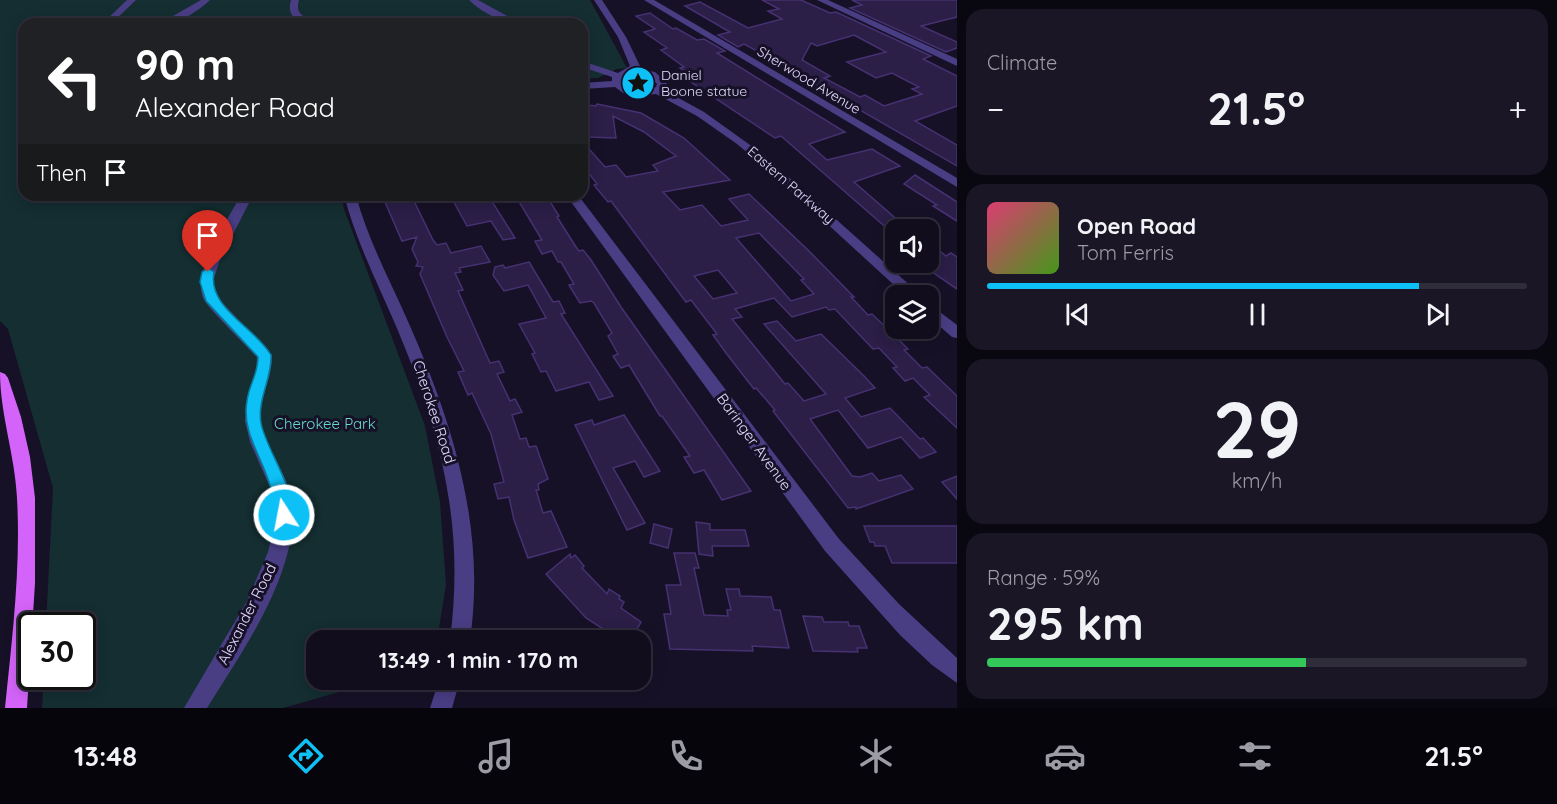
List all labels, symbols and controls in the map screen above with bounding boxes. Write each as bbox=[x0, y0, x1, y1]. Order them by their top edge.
text: 90 m bbox=[135, 38, 235, 91]
icon: left bbox=[36, 42, 114, 120]
street label: Sherwood Avenue bbox=[754, 42, 864, 118]
text: Climate bbox=[987, 50, 1057, 75]
place icon: Daniel Boone statue bbox=[620, 65, 656, 101]
place label: Daniel Boone statue bbox=[661, 66, 747, 100]
text: 21.5° bbox=[1207, 80, 1305, 136]
text: − bbox=[987, 88, 1004, 129]
text: + bbox=[1508, 88, 1527, 129]
text: Alexander Road bbox=[135, 90, 335, 124]
street label: Eastern Parkway bbox=[744, 142, 838, 228]
icon: arrive bbox=[99, 156, 132, 189]
text: Then bbox=[36, 159, 87, 187]
pin bbox=[182, 210, 233, 272]
text: Open Road bbox=[1077, 212, 1196, 240]
icon: arrive bbox=[191, 219, 224, 252]
map controls bbox=[885, 219, 939, 339]
button: sound bbox=[885, 219, 939, 273]
text: Tom Ferris bbox=[1077, 240, 1174, 265]
button: layers bbox=[885, 285, 939, 339]
icon: previous bbox=[1061, 298, 1094, 331]
icon: pause bbox=[1241, 298, 1274, 331]
icon: next bbox=[1421, 298, 1454, 331]
street label: Cherokee Road bbox=[409, 358, 460, 466]
text: 29 bbox=[1213, 380, 1301, 478]
street label: Baringer Avenue bbox=[713, 390, 796, 494]
park label: Cherokee Park bbox=[274, 414, 376, 433]
text: km/h bbox=[1232, 468, 1282, 493]
position arrow bbox=[252, 483, 316, 547]
street label: Alexander Road bbox=[213, 560, 280, 668]
text: Range · 59% bbox=[987, 565, 1100, 590]
text: 295 km bbox=[987, 595, 1144, 651]
speed limit sign: 30 bbox=[18, 612, 96, 690]
text: 13:49 · 1 min · 170 m bbox=[379, 646, 578, 674]
icon: directions bbox=[285, 735, 327, 777]
icon: music bbox=[475, 735, 517, 777]
icon: phone bbox=[665, 735, 707, 777]
icon: climate bbox=[855, 735, 897, 777]
icon: car bbox=[1044, 735, 1086, 777]
icon: filters bbox=[1234, 735, 1276, 777]
text: 13:48 bbox=[74, 739, 137, 773]
text: 21.5° bbox=[1424, 739, 1483, 773]

